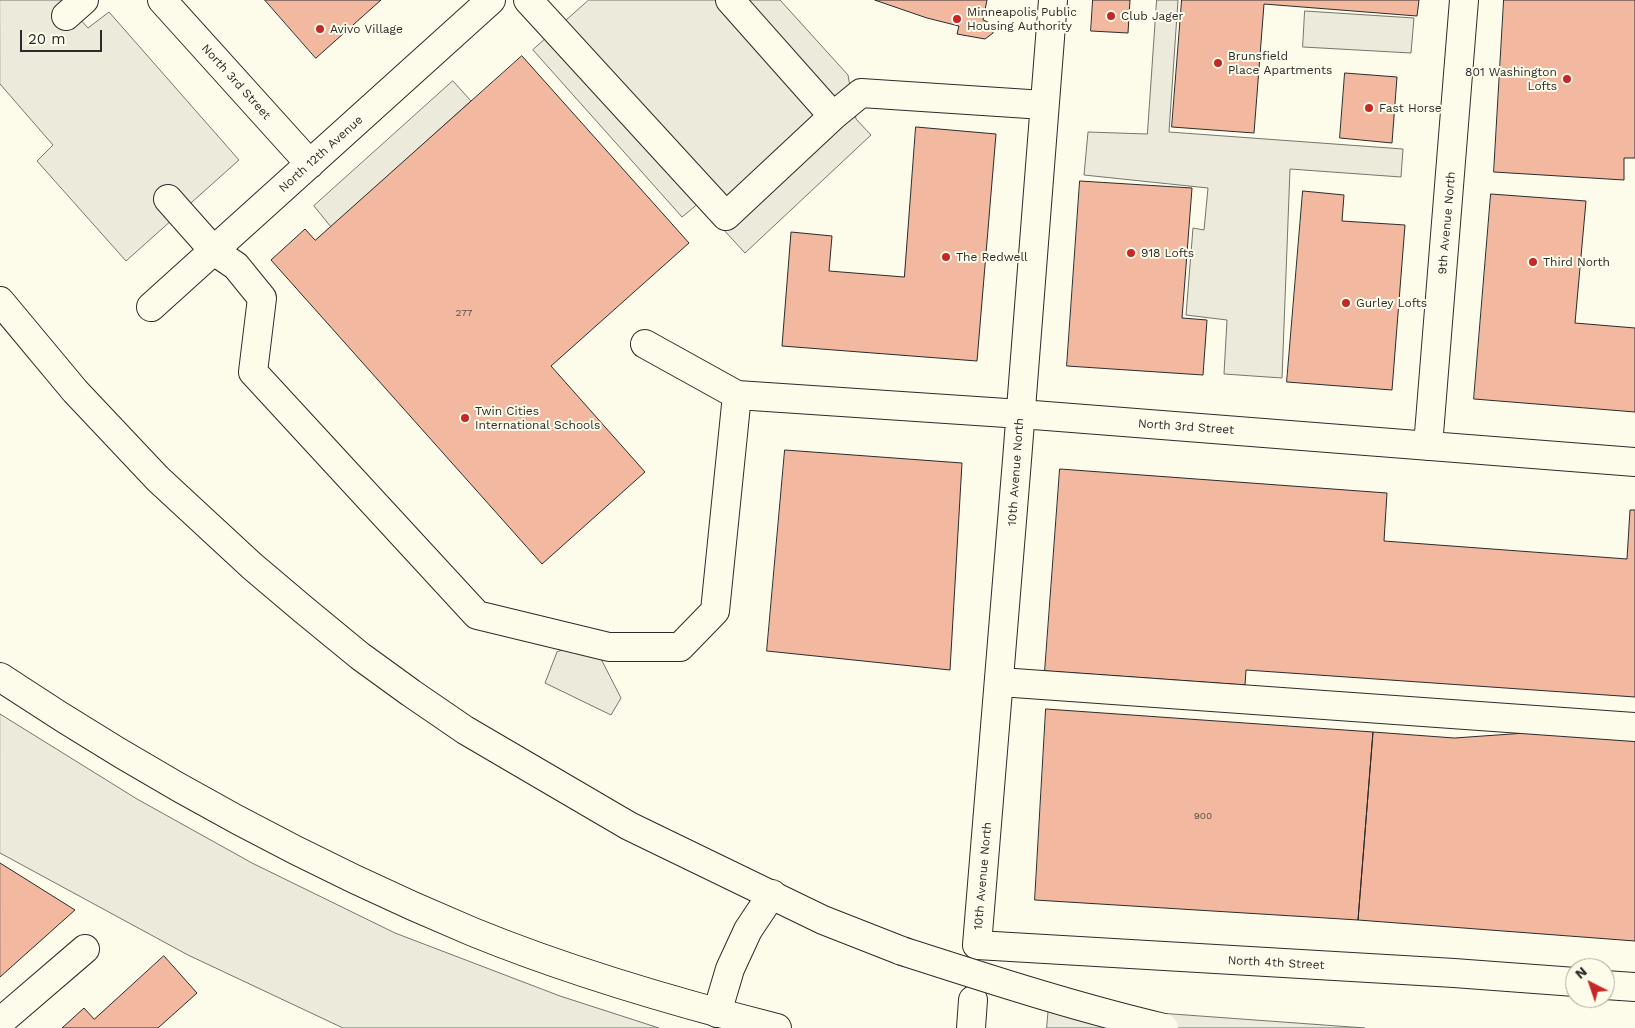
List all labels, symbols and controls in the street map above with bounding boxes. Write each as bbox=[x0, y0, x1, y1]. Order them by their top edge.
place label: Minneapolis Public Housing Authority bbox=[967, 5, 1077, 33]
place label: Club Jager bbox=[1121, 9, 1183, 23]
marker: Club Jager bbox=[1105, 10, 1117, 22]
marker: Minneapolis Public Housing Authority bbox=[951, 13, 963, 25]
scale bar bbox=[22, 20, 105, 52]
place label: Avivo Village bbox=[330, 22, 403, 36]
marker: Avivo Village bbox=[314, 23, 326, 35]
text: 20 m bbox=[28, 30, 66, 48]
street label: North 3rd Street bbox=[198, 41, 274, 123]
place label: Brunsfield Place Apartments bbox=[1228, 49, 1332, 77]
marker: Brunsfield Place Apartments bbox=[1212, 57, 1224, 69]
place label: 801 Washington Lofts bbox=[1465, 65, 1557, 93]
marker: 801 Washington Lofts bbox=[1561, 73, 1573, 85]
place label: Fast Horse bbox=[1379, 101, 1442, 115]
marker: Fast Horse bbox=[1363, 102, 1375, 114]
street label: North 12th Avenue bbox=[276, 113, 366, 195]
street label: 9th Avenue North bbox=[1435, 171, 1459, 275]
place label: 918 Lofts bbox=[1141, 246, 1194, 260]
marker: 918 Lofts bbox=[1125, 247, 1137, 259]
place label: The Redwell bbox=[956, 250, 1028, 264]
marker: The Redwell bbox=[940, 251, 952, 263]
place label: Third North bbox=[1543, 255, 1610, 269]
marker: Third North bbox=[1527, 256, 1539, 268]
place label: Gurley Lofts bbox=[1356, 296, 1427, 310]
marker: Gurley Lofts bbox=[1340, 297, 1352, 309]
house number: 277 bbox=[456, 307, 472, 319]
place label: Twin Cities International Schools bbox=[475, 404, 600, 432]
marker: Twin Cities International Schools bbox=[459, 412, 471, 424]
street label: North 3rd Street bbox=[1137, 416, 1235, 438]
street label: 10th Avenue North bbox=[1005, 418, 1027, 526]
house number: 900 bbox=[1194, 810, 1212, 822]
street label: 10th Avenue North bbox=[971, 822, 995, 930]
street label: North 4th Street bbox=[1227, 953, 1325, 973]
north arrow bbox=[1565, 958, 1615, 1008]
text: N bbox=[1572, 963, 1590, 982]

